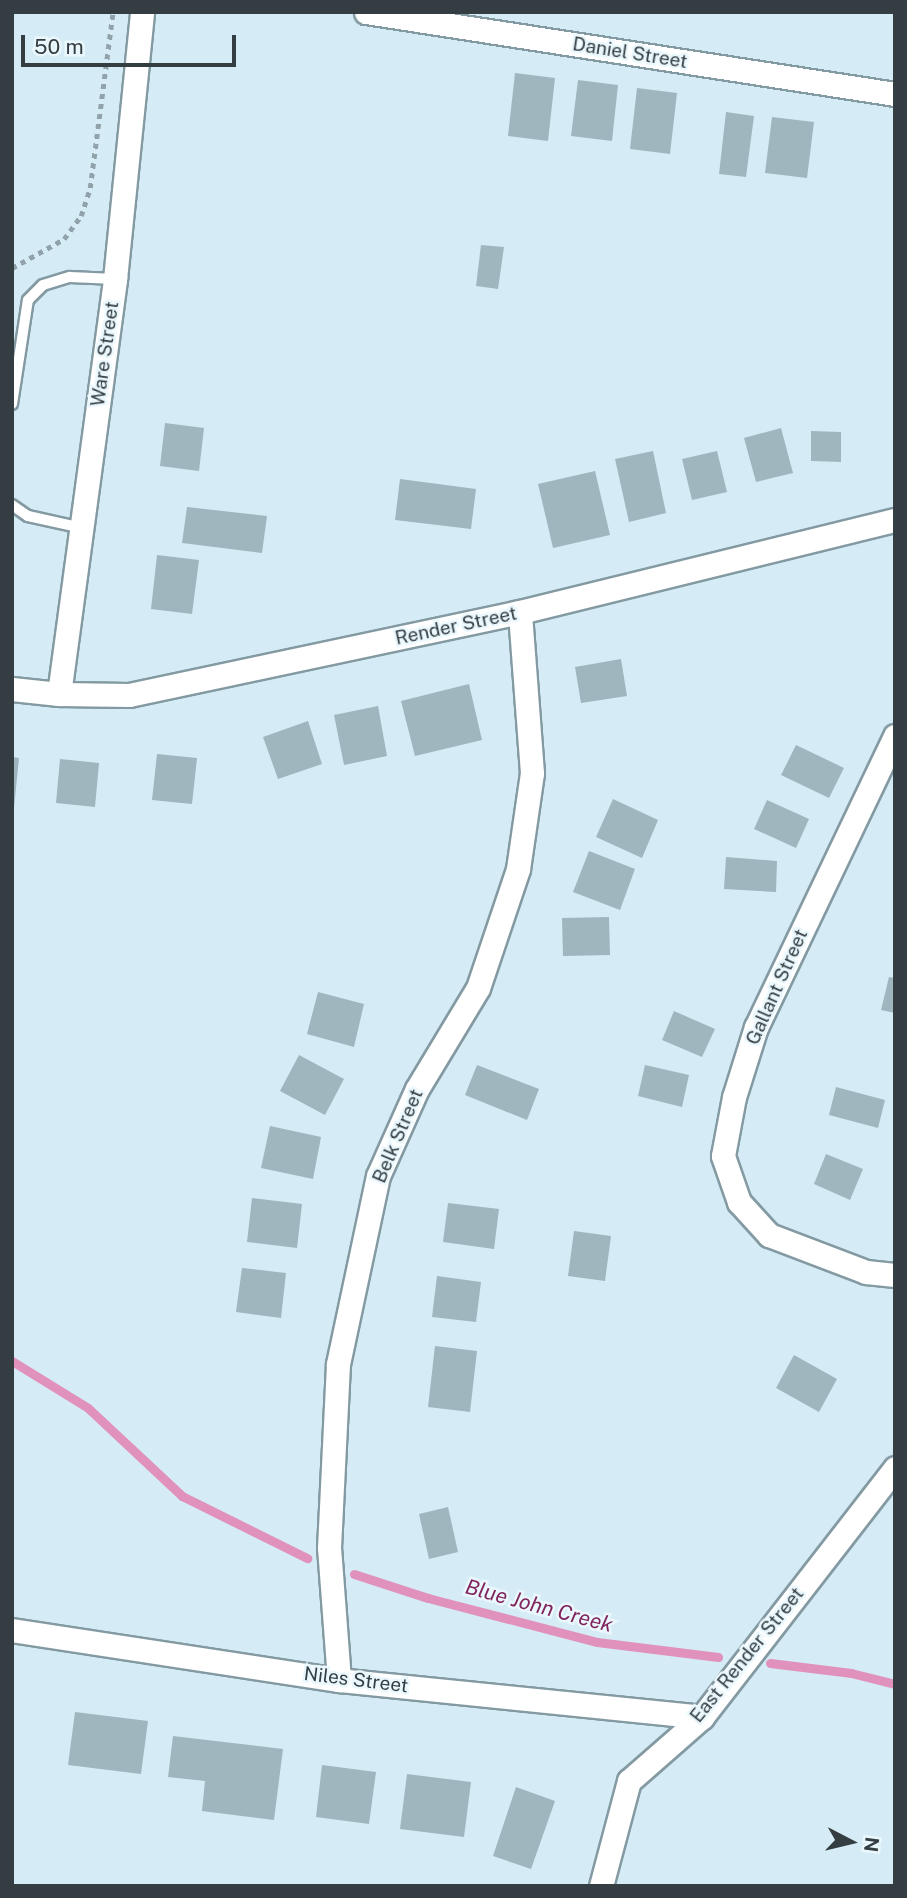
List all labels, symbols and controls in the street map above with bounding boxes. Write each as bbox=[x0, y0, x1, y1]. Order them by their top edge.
scale bar bbox=[24, 21, 240, 65]
street label: Daniel Street bbox=[571, 33, 689, 73]
text: 50 m bbox=[34, 34, 84, 59]
street label: Ware Street bbox=[86, 300, 124, 408]
street label: Render Street bbox=[393, 602, 519, 650]
street label: Gallant Street bbox=[741, 926, 813, 1048]
street label: Belk Street bbox=[368, 1086, 428, 1186]
water label: Blue John Creek bbox=[462, 1574, 616, 1638]
street label: East Render Street bbox=[685, 1583, 809, 1727]
street label: Niles Street bbox=[303, 1662, 409, 1698]
north arrow bbox=[816, 1807, 886, 1877]
text: N bbox=[860, 1836, 884, 1853]

